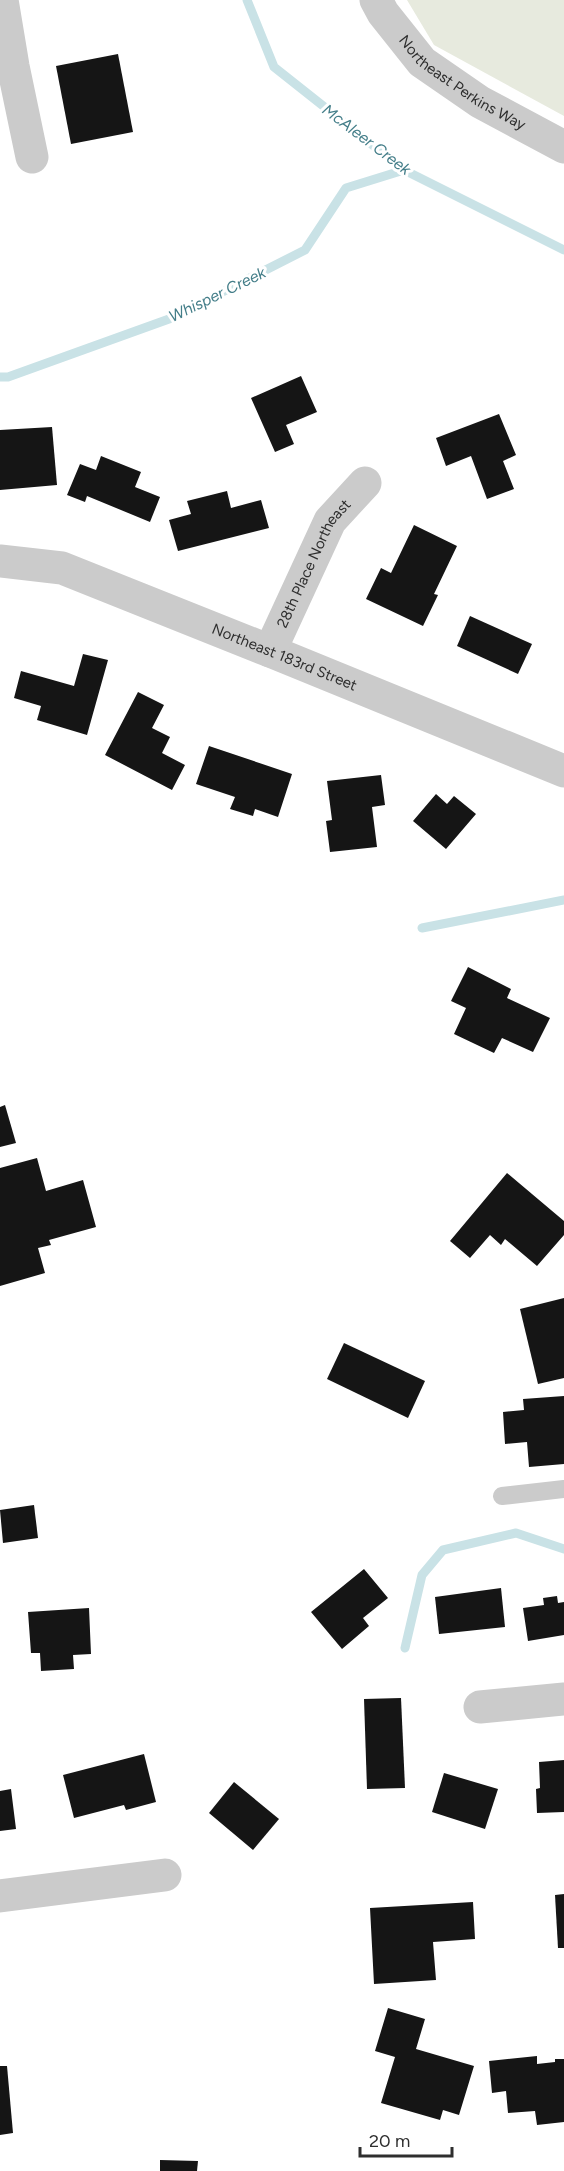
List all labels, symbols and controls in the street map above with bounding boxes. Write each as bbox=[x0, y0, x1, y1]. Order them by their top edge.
street label: Northeast Perkins Way bbox=[395, 32, 529, 134]
water label: McAleer Creek bbox=[319, 100, 416, 180]
water label: Whisper Creek bbox=[166, 262, 270, 326]
street label: 28th Place Northeast bbox=[273, 495, 355, 631]
street label: Northeast 183rd Street bbox=[209, 620, 360, 695]
scale bar bbox=[360, 2120, 452, 2158]
text: 20 m bbox=[369, 2130, 410, 2152]

